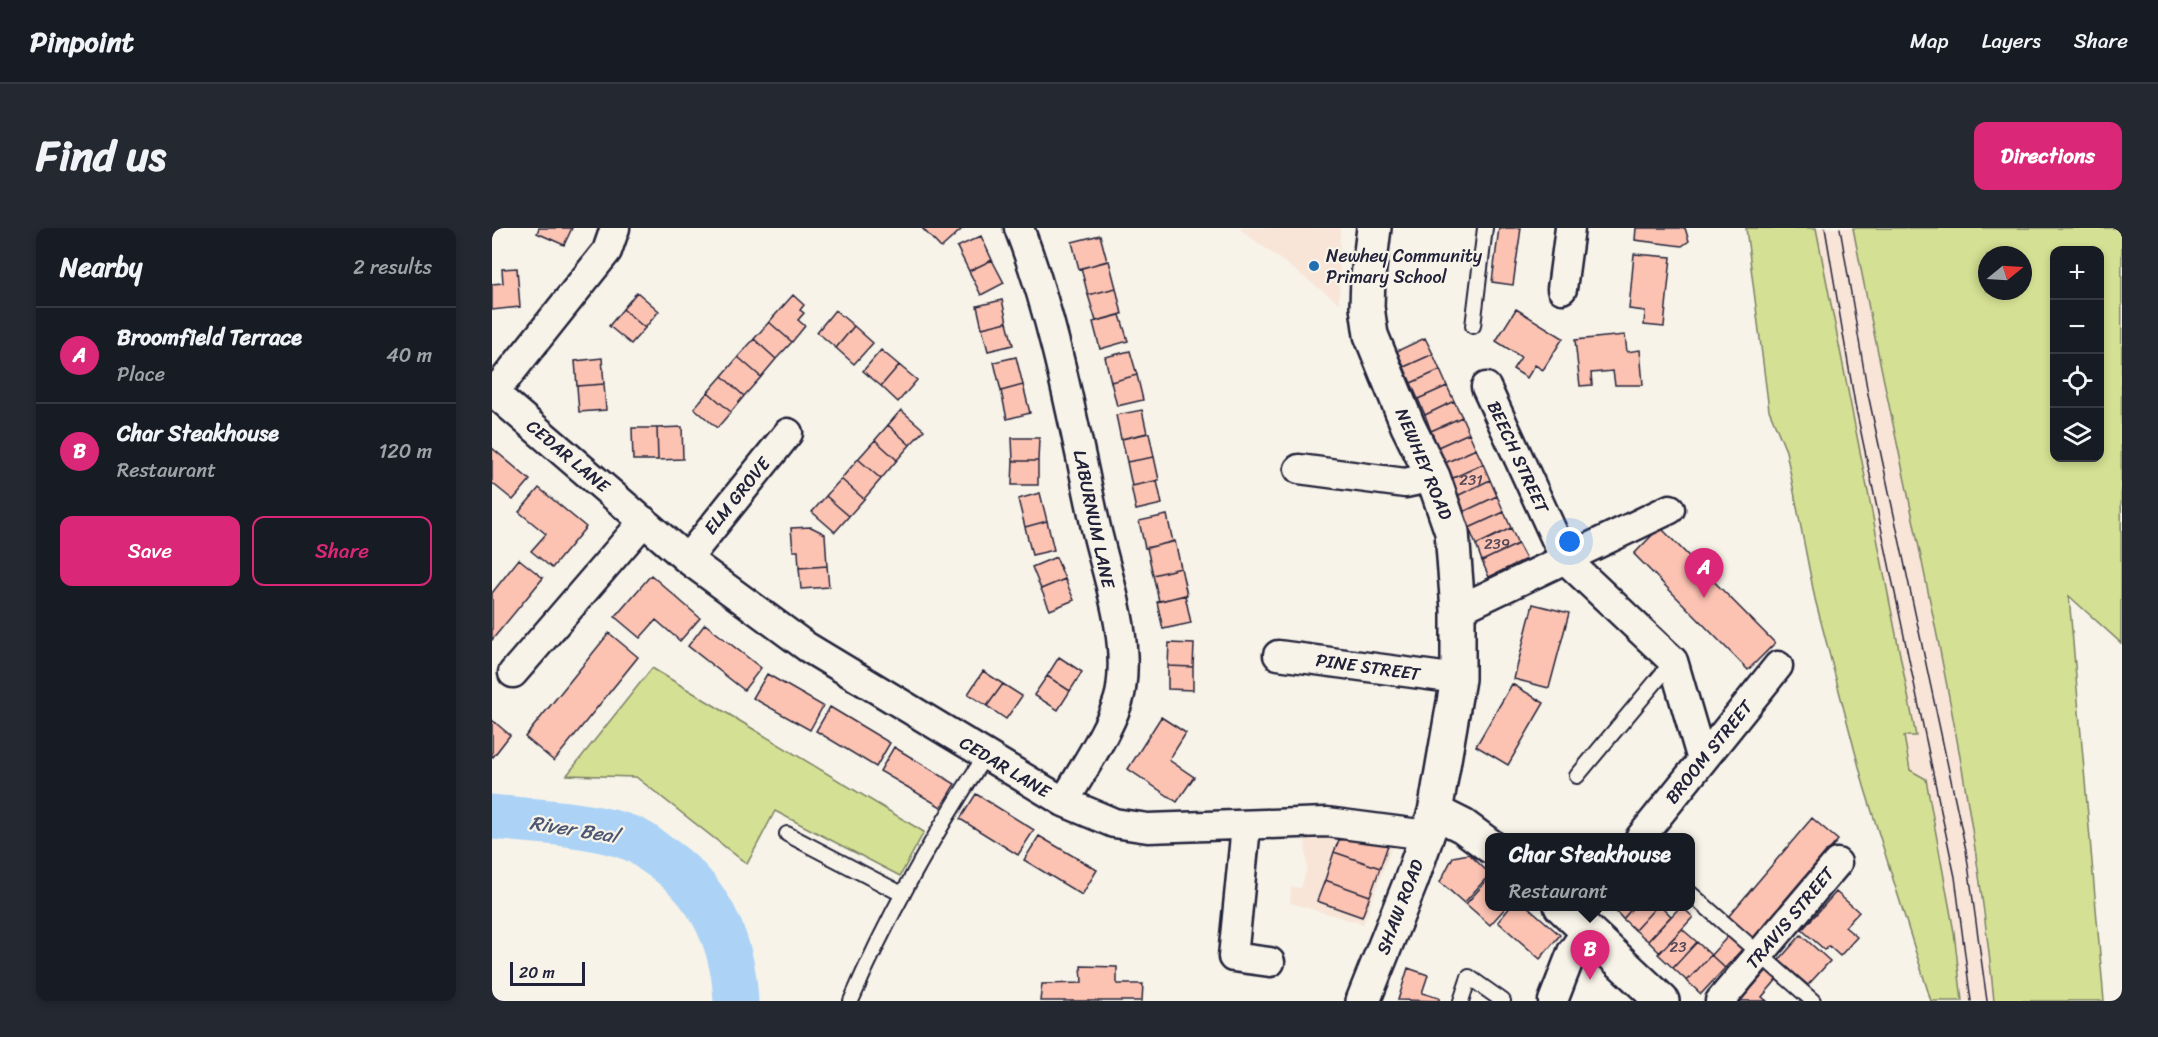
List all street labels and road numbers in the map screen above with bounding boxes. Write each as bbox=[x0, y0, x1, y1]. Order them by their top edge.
street label: BEECH STREET bbox=[1478, 396, 1558, 519]
street label: NEWHEY ROAD bbox=[1386, 403, 1462, 525]
street label: CEDAR LANE bbox=[519, 411, 618, 502]
street label: LABURNUM LANE bbox=[1064, 447, 1124, 592]
street label: ELM GROVE bbox=[695, 449, 779, 542]
street label: PINE STREET bbox=[1314, 644, 1423, 690]
street label: BROOM STREET bbox=[1657, 692, 1762, 811]
street label: CEDAR LANE bbox=[953, 727, 1058, 807]
street label: SHAW ROAD bbox=[1367, 854, 1433, 959]
street label: TRAVIS STREET bbox=[1737, 858, 1844, 976]

